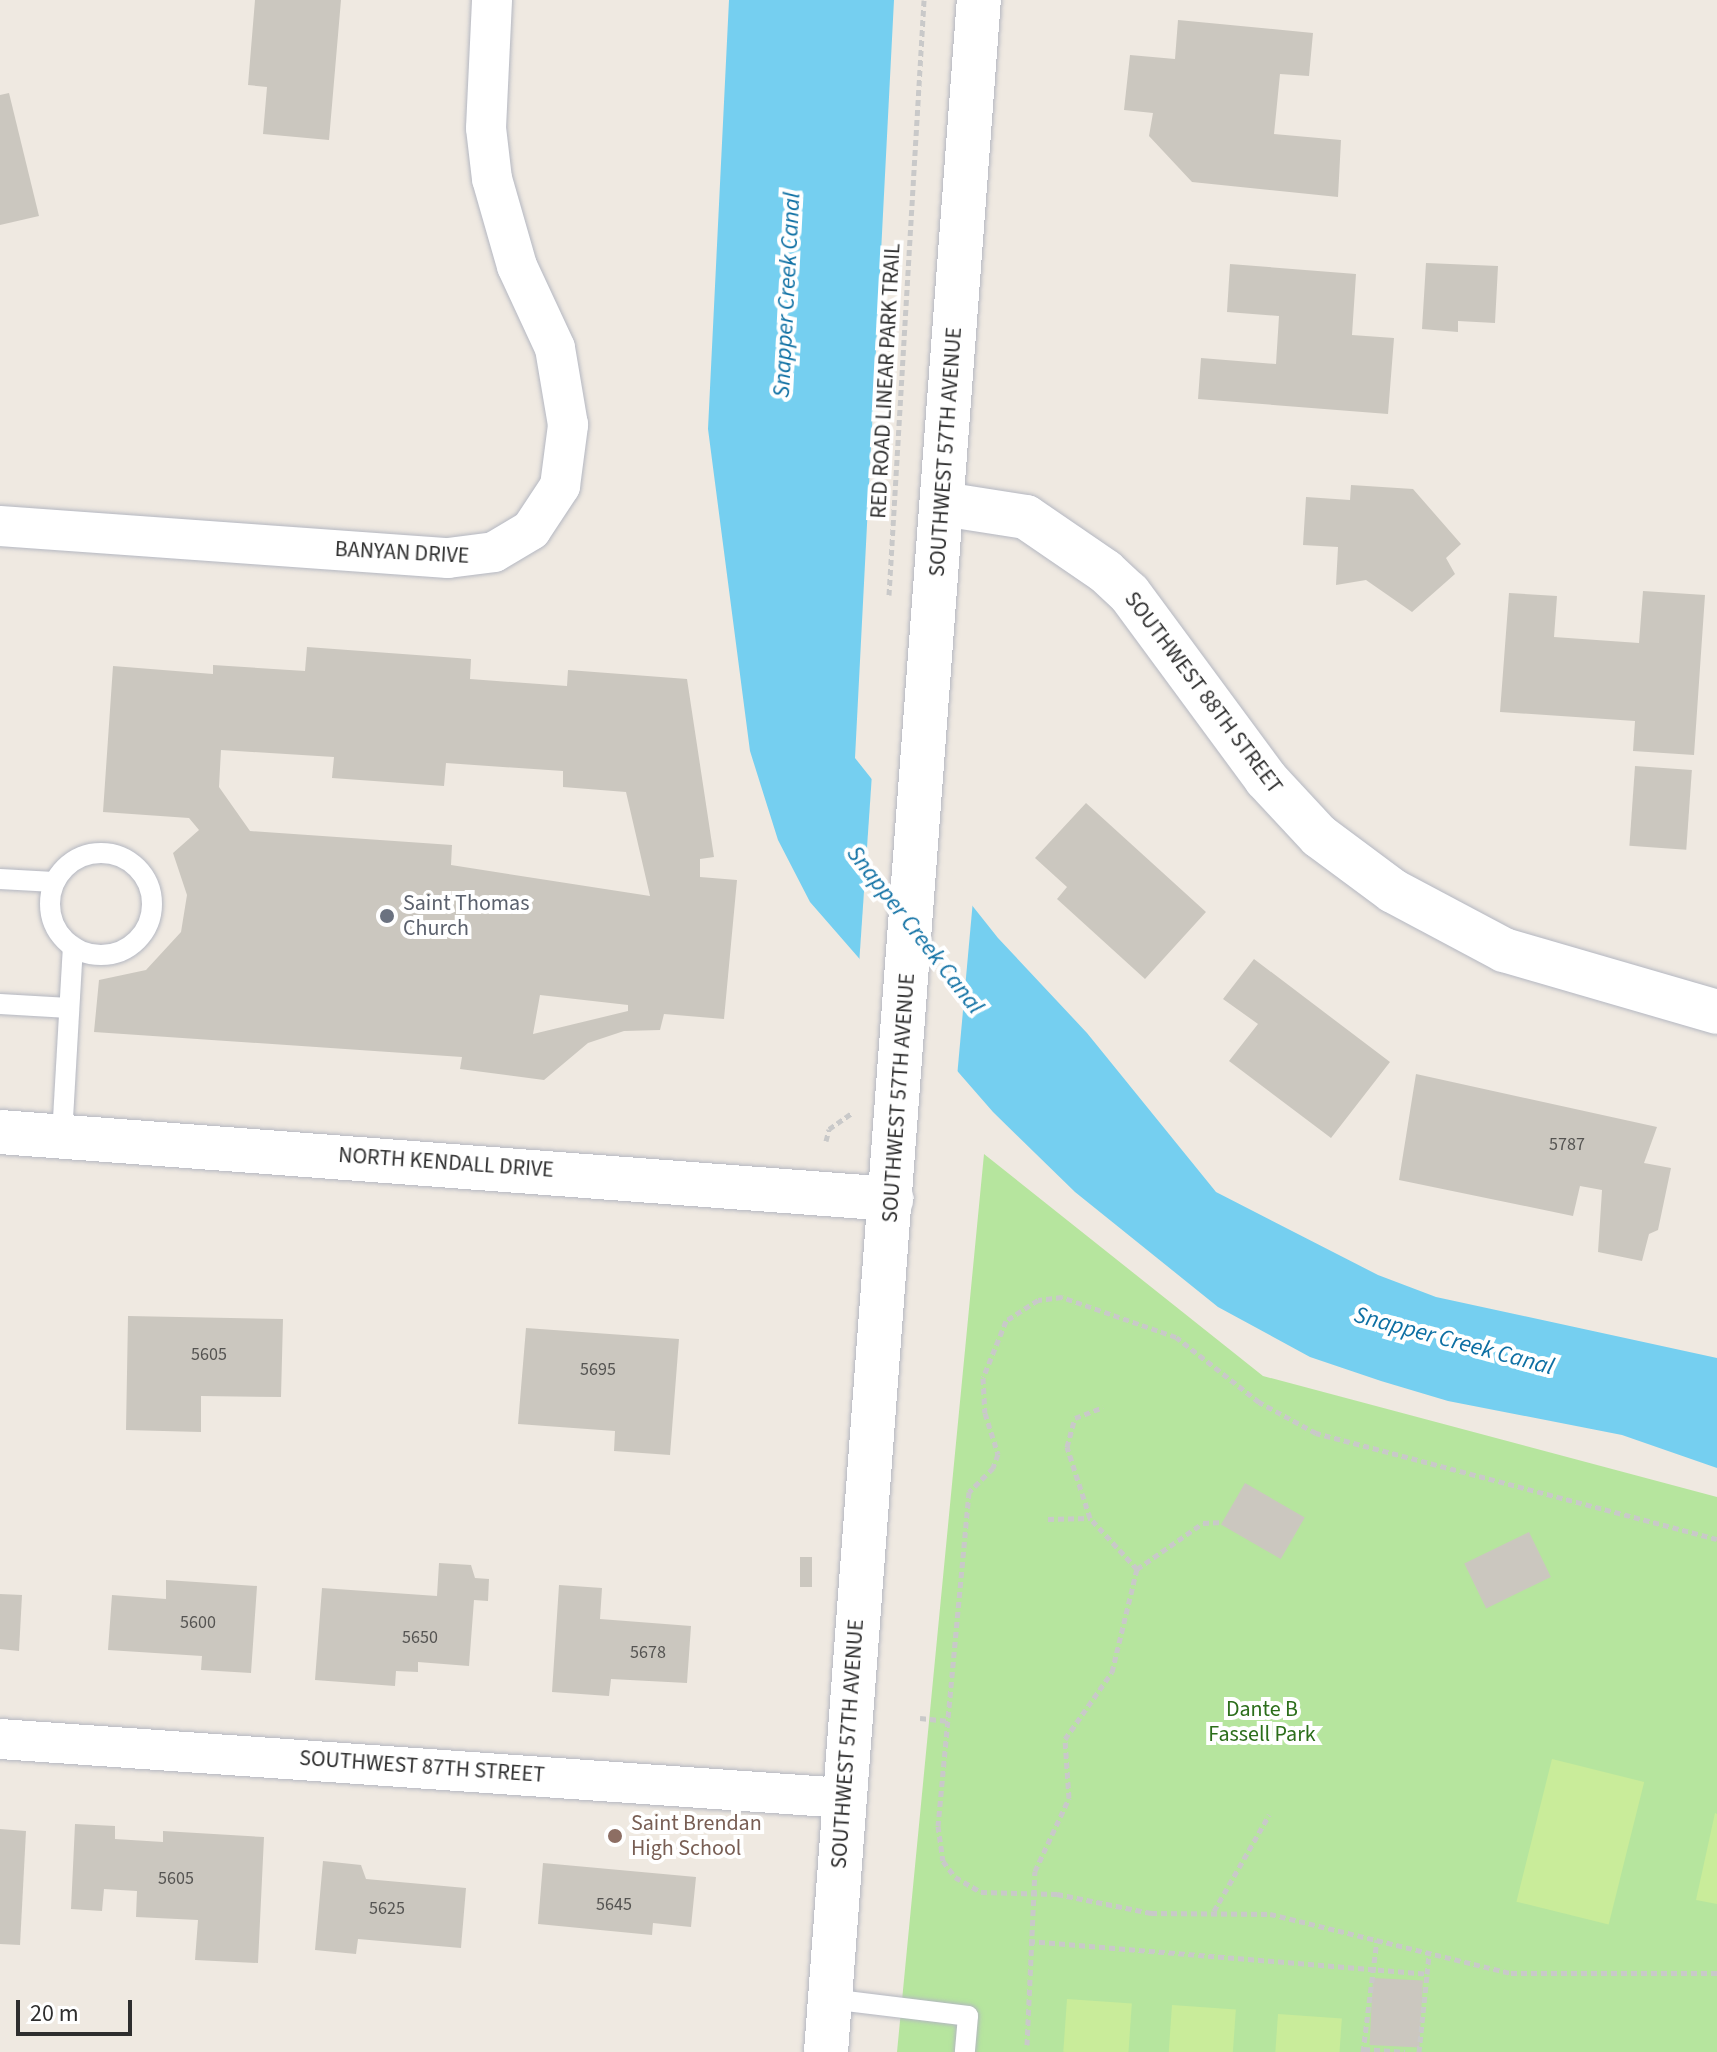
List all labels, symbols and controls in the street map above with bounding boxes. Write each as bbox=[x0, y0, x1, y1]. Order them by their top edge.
water label: Snapper Creek Canal bbox=[767, 192, 807, 398]
street label: RED ROAD LINEAR PARK TRAIL bbox=[866, 243, 906, 519]
street label: SOUTHWEST 57TH AVENUE bbox=[924, 326, 968, 578]
street label: BANYAN DRIVE bbox=[334, 536, 470, 570]
street label: SOUTHWEST 88TH STREET bbox=[1118, 587, 1288, 799]
water label: Snapper Creek Canal bbox=[840, 840, 990, 1020]
place label: Saint Thomas Church bbox=[403, 890, 529, 942]
marker: Saint Thomas Church bbox=[378, 907, 396, 925]
street label: SOUTHWEST 57TH AVENUE bbox=[877, 972, 921, 1224]
house number: 5787 bbox=[1549, 1134, 1585, 1156]
street label: NORTH KENDALL DRIVE bbox=[337, 1142, 555, 1184]
water label: Snapper Creek Canal bbox=[1351, 1300, 1557, 1382]
house number: 5605 bbox=[191, 1344, 227, 1366]
house number: 5695 bbox=[580, 1359, 616, 1381]
house number: 5600 bbox=[180, 1612, 216, 1634]
street label: SOUTHWEST 57TH AVENUE bbox=[826, 1618, 870, 1870]
house number: 5650 bbox=[402, 1627, 438, 1649]
house number: 5678 bbox=[630, 1642, 666, 1664]
park label: Dante B Fassell Park bbox=[1208, 1696, 1316, 1748]
street label: SOUTHWEST 87TH STREET bbox=[298, 1745, 546, 1789]
place label: Saint Brendan High School bbox=[631, 1810, 762, 1862]
marker: Saint Brendan High School bbox=[606, 1827, 624, 1845]
house number: 5605 bbox=[158, 1868, 194, 1890]
house number: 5645 bbox=[596, 1894, 632, 1916]
house number: 5625 bbox=[369, 1898, 405, 1920]
scale bar bbox=[20, 1984, 136, 2034]
text: 20 m bbox=[30, 1996, 79, 2031]

